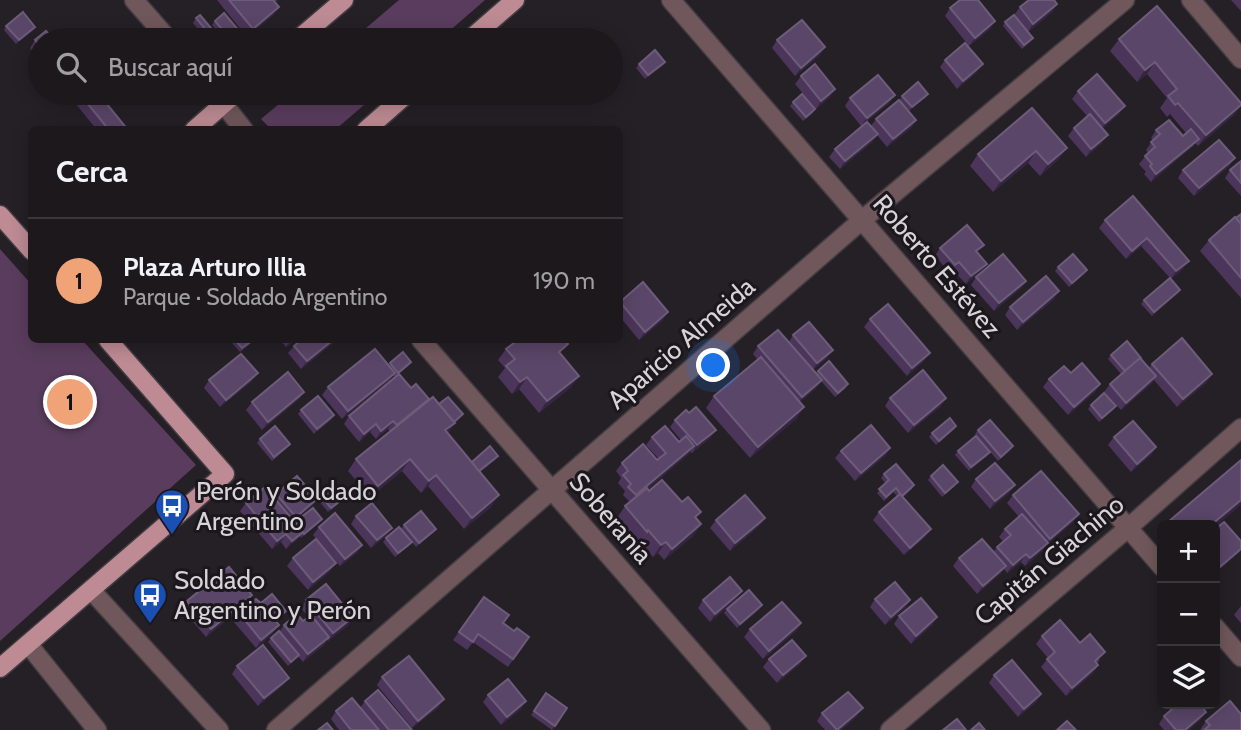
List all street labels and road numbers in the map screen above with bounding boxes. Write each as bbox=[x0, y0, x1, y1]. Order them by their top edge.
street label: Roberto Estévez bbox=[866, 188, 1008, 344]
street label: Aparicio Almeida bbox=[601, 270, 762, 416]
street label: Soberanía bbox=[563, 466, 660, 570]
street label: Capitán Giachino bbox=[968, 488, 1130, 632]

